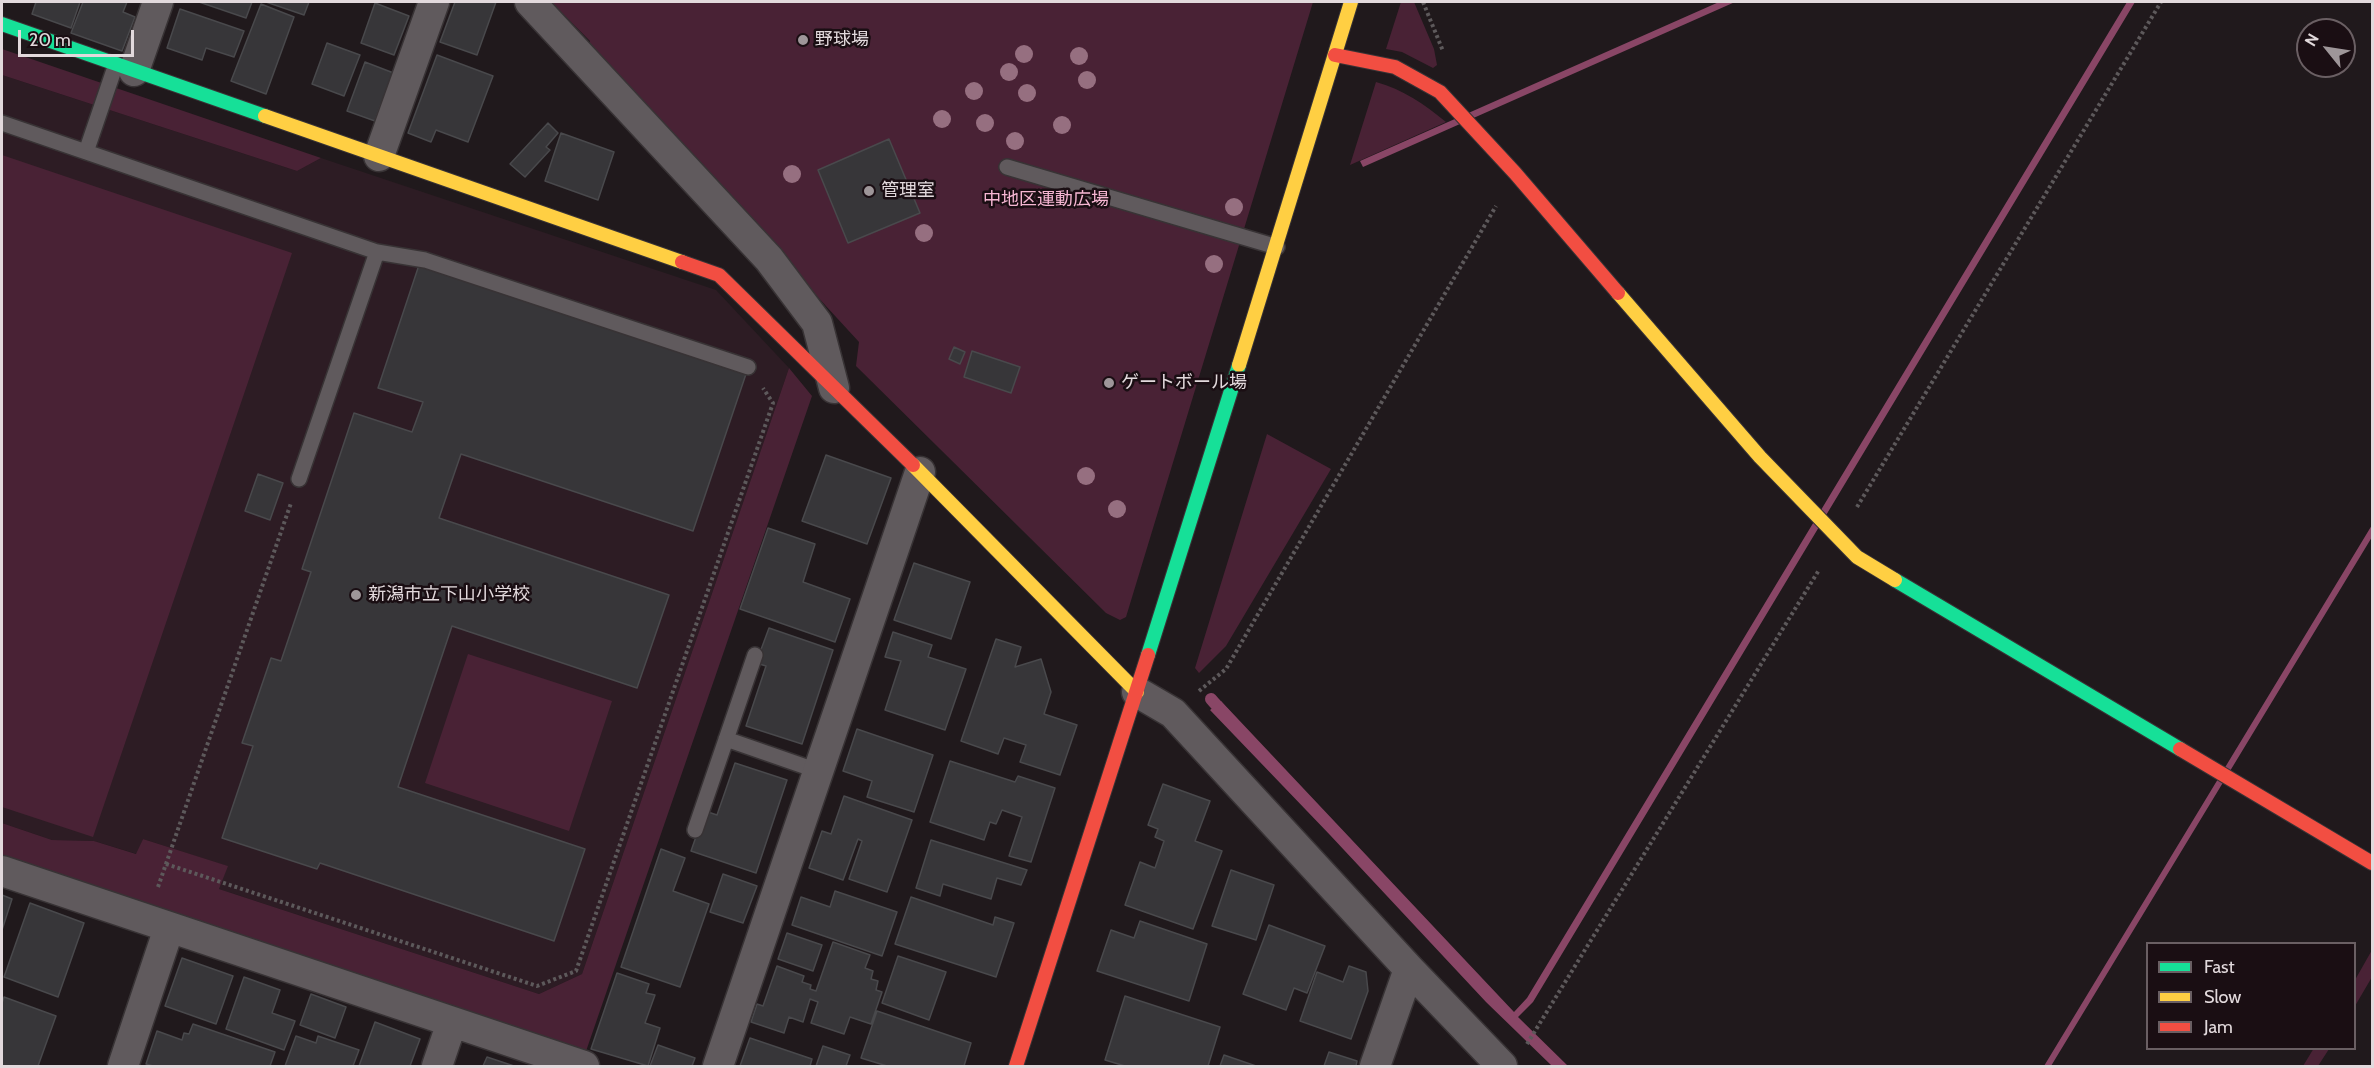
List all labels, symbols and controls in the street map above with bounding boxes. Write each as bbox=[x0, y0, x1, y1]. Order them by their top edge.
scale bar bbox=[21, 18, 136, 56]
north arrow bbox=[2296, 18, 2356, 78]
text: 20 m bbox=[29, 29, 71, 51]
place label: 野球場 bbox=[815, 29, 869, 51]
text: N bbox=[2301, 30, 2323, 49]
marker: 野球場 bbox=[796, 33, 810, 47]
place label: 管理室 bbox=[881, 180, 935, 202]
marker: 管理室 bbox=[862, 184, 876, 198]
park label: 中地区運動広場 bbox=[983, 189, 1109, 211]
place label: ゲートボール場 bbox=[1121, 372, 1247, 394]
marker: ゲートボール場 bbox=[1102, 376, 1116, 390]
place label: 新潟市立下山小学校 bbox=[368, 584, 530, 606]
marker: 新潟市立下山小学校 bbox=[349, 588, 363, 602]
legend bbox=[2146, 942, 2356, 1050]
text: Fast bbox=[2204, 956, 2235, 978]
text: Slow bbox=[2204, 986, 2241, 1008]
text: Jam bbox=[2204, 1016, 2233, 1038]

